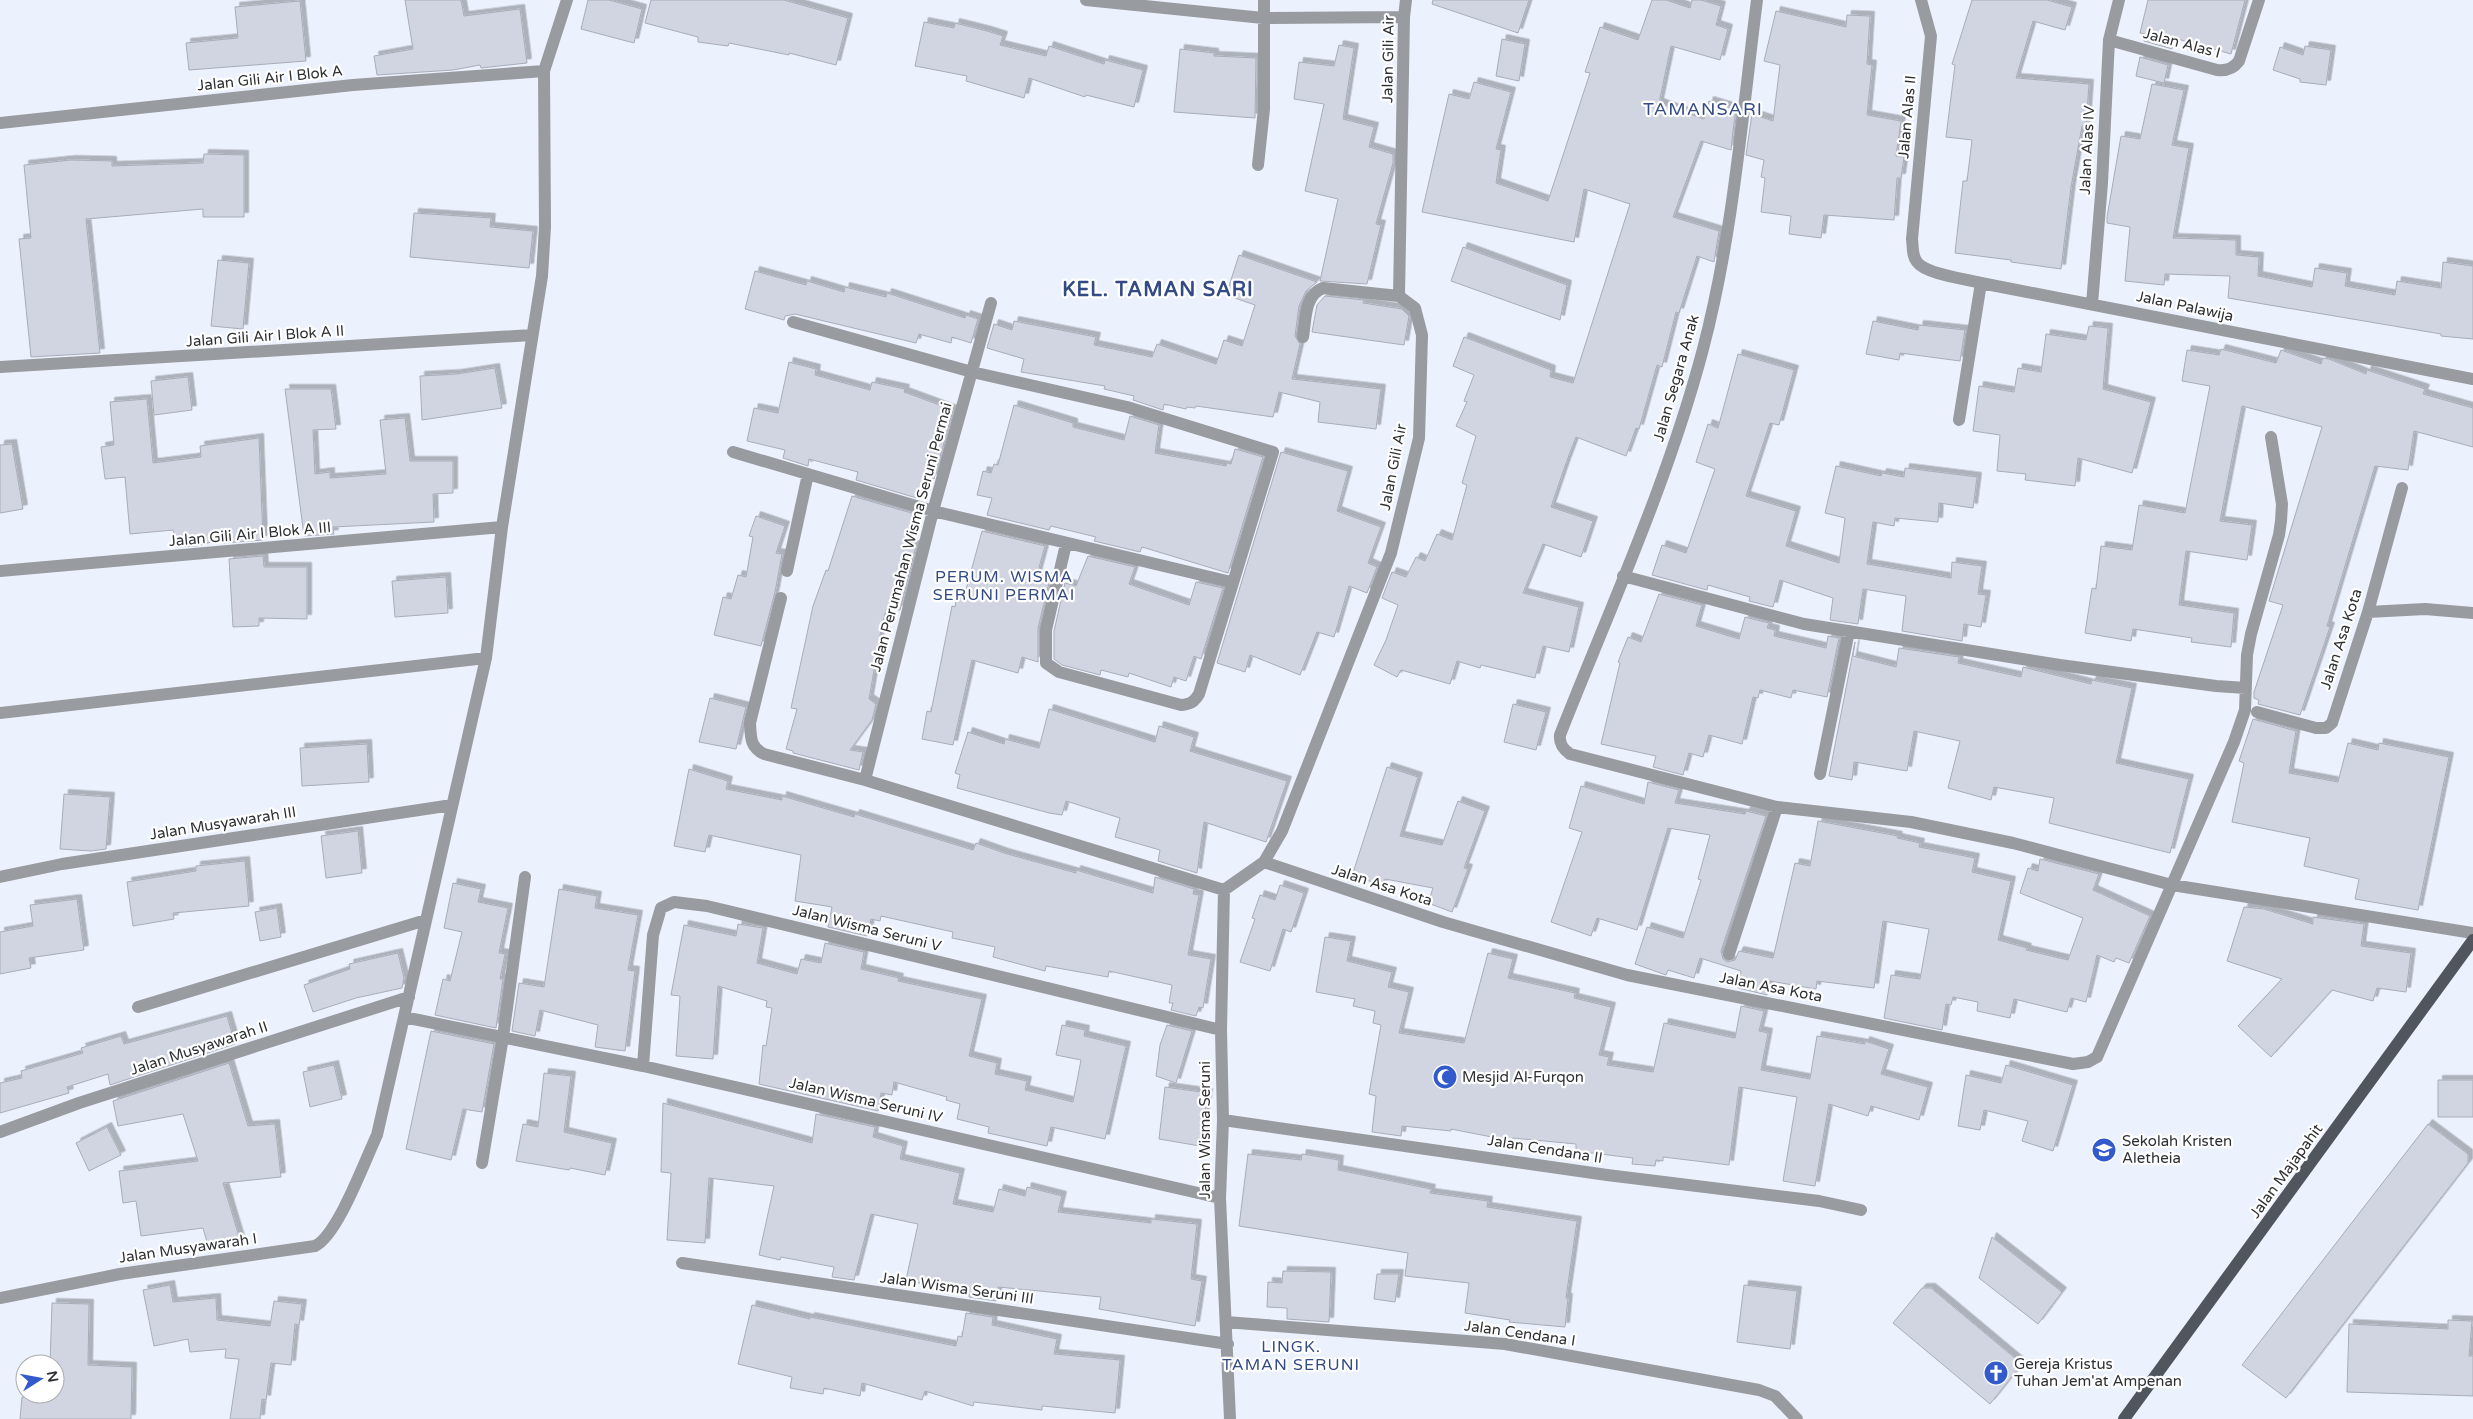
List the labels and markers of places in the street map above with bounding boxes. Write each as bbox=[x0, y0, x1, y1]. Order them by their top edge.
mosque icon: Mesjid Al-Furqon bbox=[1432, 1064, 1458, 1090]
place label: Mesjid Al-Furqon bbox=[1462, 1068, 1584, 1086]
place label: Sekolah Kristen Aletheia bbox=[2122, 1132, 2232, 1167]
school or university icon: Sekolah Kristen Aletheia bbox=[2091, 1137, 2117, 1163]
place label: Gereja Kristus Tuhan Jem'at Ampenan bbox=[2014, 1355, 2182, 1390]
church icon: Gereja Kristus Tuhan Jem'at Ampenan bbox=[1983, 1360, 2009, 1386]

